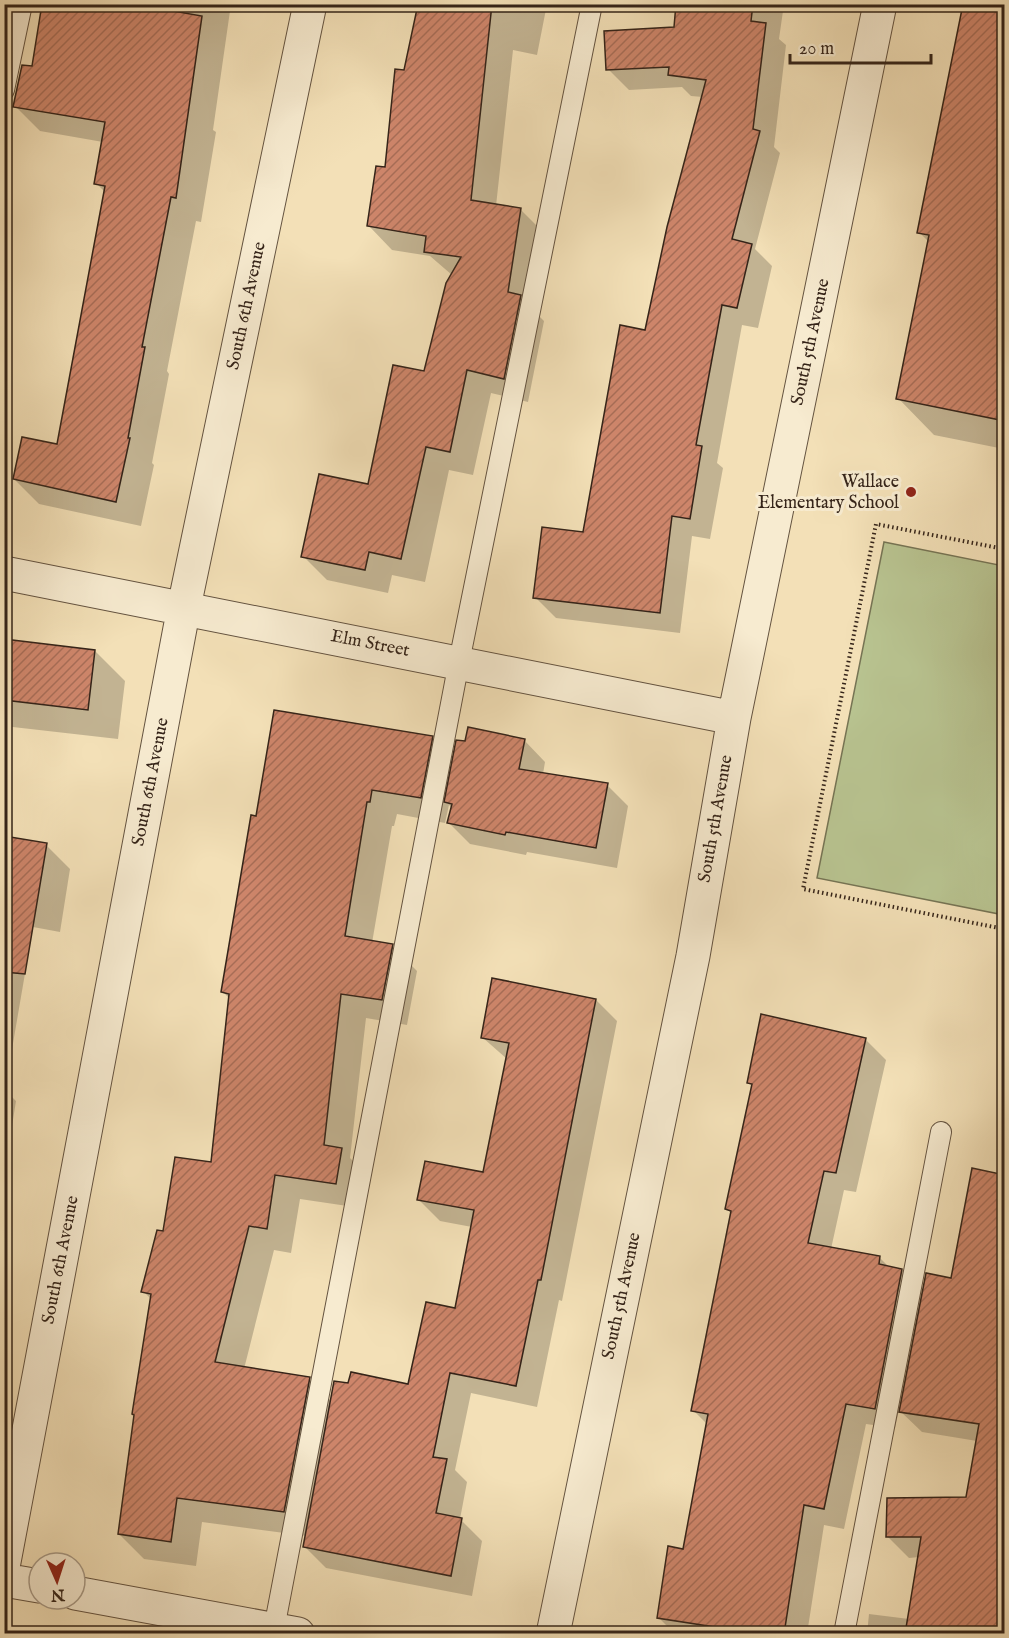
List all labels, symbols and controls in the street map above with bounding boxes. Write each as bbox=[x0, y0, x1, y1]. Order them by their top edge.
scale bar bbox=[790, 27, 931, 65]
text: 20 m bbox=[799, 38, 834, 61]
street label: South 6th Avenue bbox=[222, 240, 272, 372]
street label: South 5th Avenue bbox=[786, 276, 836, 408]
place label: Wallace Elementary School bbox=[758, 471, 899, 515]
marker: Wallace Elementary School bbox=[904, 485, 918, 499]
street label: Elm Street bbox=[329, 625, 411, 663]
street label: South 6th Avenue bbox=[127, 716, 175, 848]
street label: South 5th Avenue bbox=[693, 753, 739, 885]
street label: South 6th Avenue bbox=[37, 1194, 85, 1326]
street label: South 5th Avenue bbox=[597, 1230, 647, 1362]
north arrow bbox=[27, 1551, 87, 1611]
text: N bbox=[50, 1584, 66, 1604]

